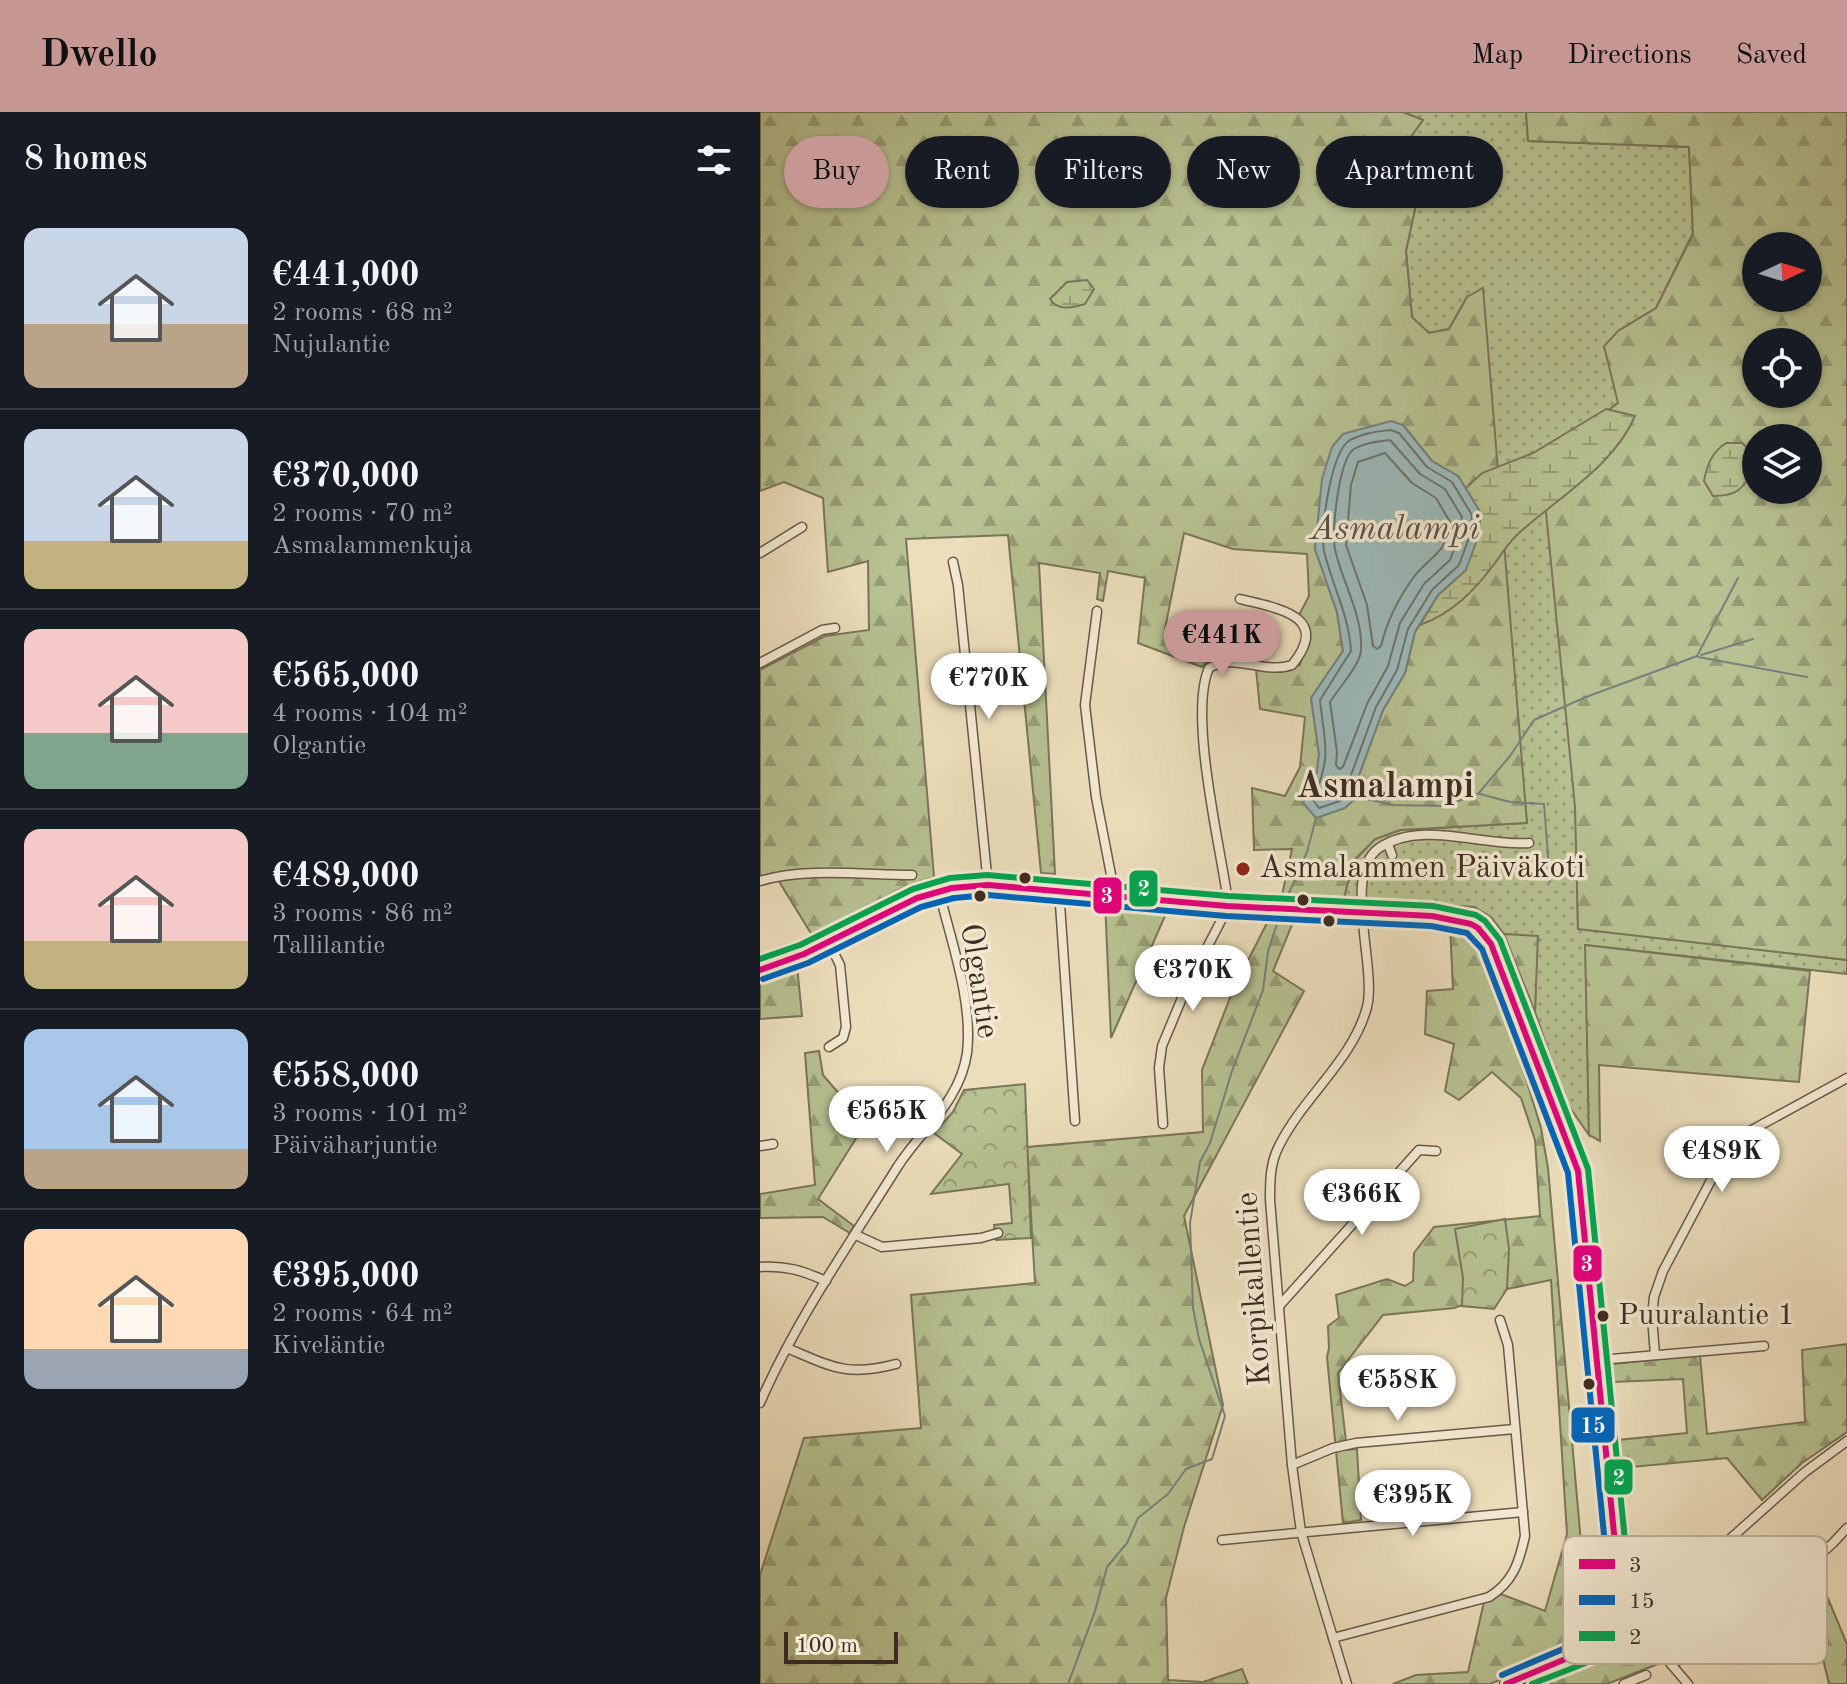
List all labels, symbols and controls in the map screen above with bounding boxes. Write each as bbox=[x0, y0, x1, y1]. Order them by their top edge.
text: Dwello bbox=[40, 37, 158, 75]
text: Map bbox=[1471, 42, 1523, 70]
text: Directions bbox=[1567, 42, 1692, 70]
text: Saved bbox=[1736, 42, 1807, 70]
chip: Buy bbox=[784, 136, 889, 208]
chip: Rent bbox=[905, 136, 1019, 208]
chip: Filters bbox=[1035, 136, 1171, 208]
chip: New bbox=[1187, 136, 1300, 208]
chip: Apartment bbox=[1316, 136, 1503, 208]
icon: filters bbox=[692, 138, 736, 182]
text: 8 homes bbox=[24, 143, 147, 177]
north arrow bbox=[1742, 232, 1822, 312]
map controls bbox=[1742, 232, 1822, 504]
text: €441,000 bbox=[272, 259, 420, 293]
icon: home bbox=[88, 260, 184, 356]
text: 2 rooms · 68 m² bbox=[272, 300, 453, 326]
button: locate bbox=[1742, 328, 1822, 408]
text: Nujulantie bbox=[272, 332, 390, 358]
button: layers bbox=[1742, 424, 1822, 504]
text: €370,000 bbox=[272, 460, 420, 494]
icon: home bbox=[88, 461, 184, 557]
text: 2 rooms · 70 m² bbox=[272, 501, 453, 527]
water label: Asmalampi bbox=[1308, 513, 1480, 547]
text: Asmalammenkuja bbox=[272, 533, 472, 559]
pin: €441K bbox=[1166, 610, 1278, 678]
text: €441K bbox=[1182, 623, 1262, 649]
pin: €770K bbox=[933, 653, 1045, 721]
text: €565,000 bbox=[272, 660, 420, 694]
icon: home bbox=[88, 661, 184, 757]
text: €770K bbox=[949, 666, 1029, 692]
text: 4 rooms · 104 m² bbox=[272, 701, 468, 727]
text: Olgantie bbox=[272, 733, 366, 759]
district label: Asmalampi bbox=[1296, 770, 1474, 806]
place label: Asmalammen Päiväkoti bbox=[1259, 853, 1585, 885]
text: €489,000 bbox=[272, 860, 420, 894]
marker: Asmalammen Päiväkoti bbox=[1234, 860, 1252, 878]
icon: home bbox=[88, 861, 184, 957]
line badge: 2 bbox=[1128, 869, 1159, 908]
unlabelled marker bbox=[1017, 870, 1033, 886]
line badge: 3 bbox=[1092, 876, 1123, 915]
text: 2 bbox=[1138, 879, 1150, 901]
text: 3 bbox=[1101, 886, 1113, 908]
unlabelled marker bbox=[972, 888, 988, 904]
unlabelled marker bbox=[1295, 892, 1311, 908]
text: 3 rooms · 86 m² bbox=[272, 901, 453, 927]
unlabelled marker bbox=[1321, 913, 1337, 929]
street label: Olgantie bbox=[953, 921, 1003, 1041]
text: Tallilantie bbox=[272, 933, 385, 959]
pin: €370K bbox=[1137, 945, 1249, 1013]
text: €370K bbox=[1153, 958, 1233, 984]
text: €558,000 bbox=[272, 1060, 420, 1094]
icon: home bbox=[88, 1061, 184, 1157]
pin: €565K bbox=[831, 1086, 943, 1154]
text: €565K bbox=[847, 1099, 927, 1125]
text: 3 rooms · 101 m² bbox=[272, 1101, 468, 1127]
pin: €489K bbox=[1666, 1126, 1778, 1194]
text: Päiväharjuntie bbox=[272, 1133, 437, 1159]
text: €489K bbox=[1682, 1139, 1762, 1165]
pin: €366K bbox=[1306, 1169, 1418, 1237]
text: €366K bbox=[1322, 1182, 1402, 1208]
street label: Korpikallentie bbox=[1232, 1191, 1278, 1387]
line badge: 3 bbox=[1572, 1244, 1603, 1283]
text: 3 bbox=[1581, 1254, 1593, 1276]
text: €395,000 bbox=[272, 1260, 420, 1294]
icon: home bbox=[88, 1261, 184, 1357]
text: 2 rooms · 64 m² bbox=[272, 1301, 453, 1327]
place label: Puuralantie 1 bbox=[1618, 1301, 1795, 1331]
marker: Puuralantie 1 bbox=[1595, 1308, 1611, 1324]
text: Kiveläntie bbox=[272, 1333, 385, 1359]
pin: €558K bbox=[1342, 1355, 1454, 1423]
text: €558K bbox=[1358, 1368, 1438, 1394]
unlabelled marker bbox=[1581, 1376, 1597, 1392]
line badge: 15 bbox=[1570, 1406, 1616, 1444]
text: 15 bbox=[1580, 1416, 1606, 1438]
line badge: 2 bbox=[1603, 1458, 1634, 1496]
text: 2 bbox=[1613, 1468, 1625, 1490]
pin: €395K bbox=[1357, 1470, 1469, 1538]
text: €395K bbox=[1373, 1483, 1453, 1509]
legend bbox=[1563, 1536, 1827, 1664]
text: 3 bbox=[1629, 1555, 1642, 1577]
text: 15 bbox=[1629, 1591, 1655, 1613]
text: 2 bbox=[1629, 1627, 1642, 1649]
scale bar bbox=[784, 1628, 898, 1664]
text: 100 m bbox=[796, 1635, 858, 1657]

